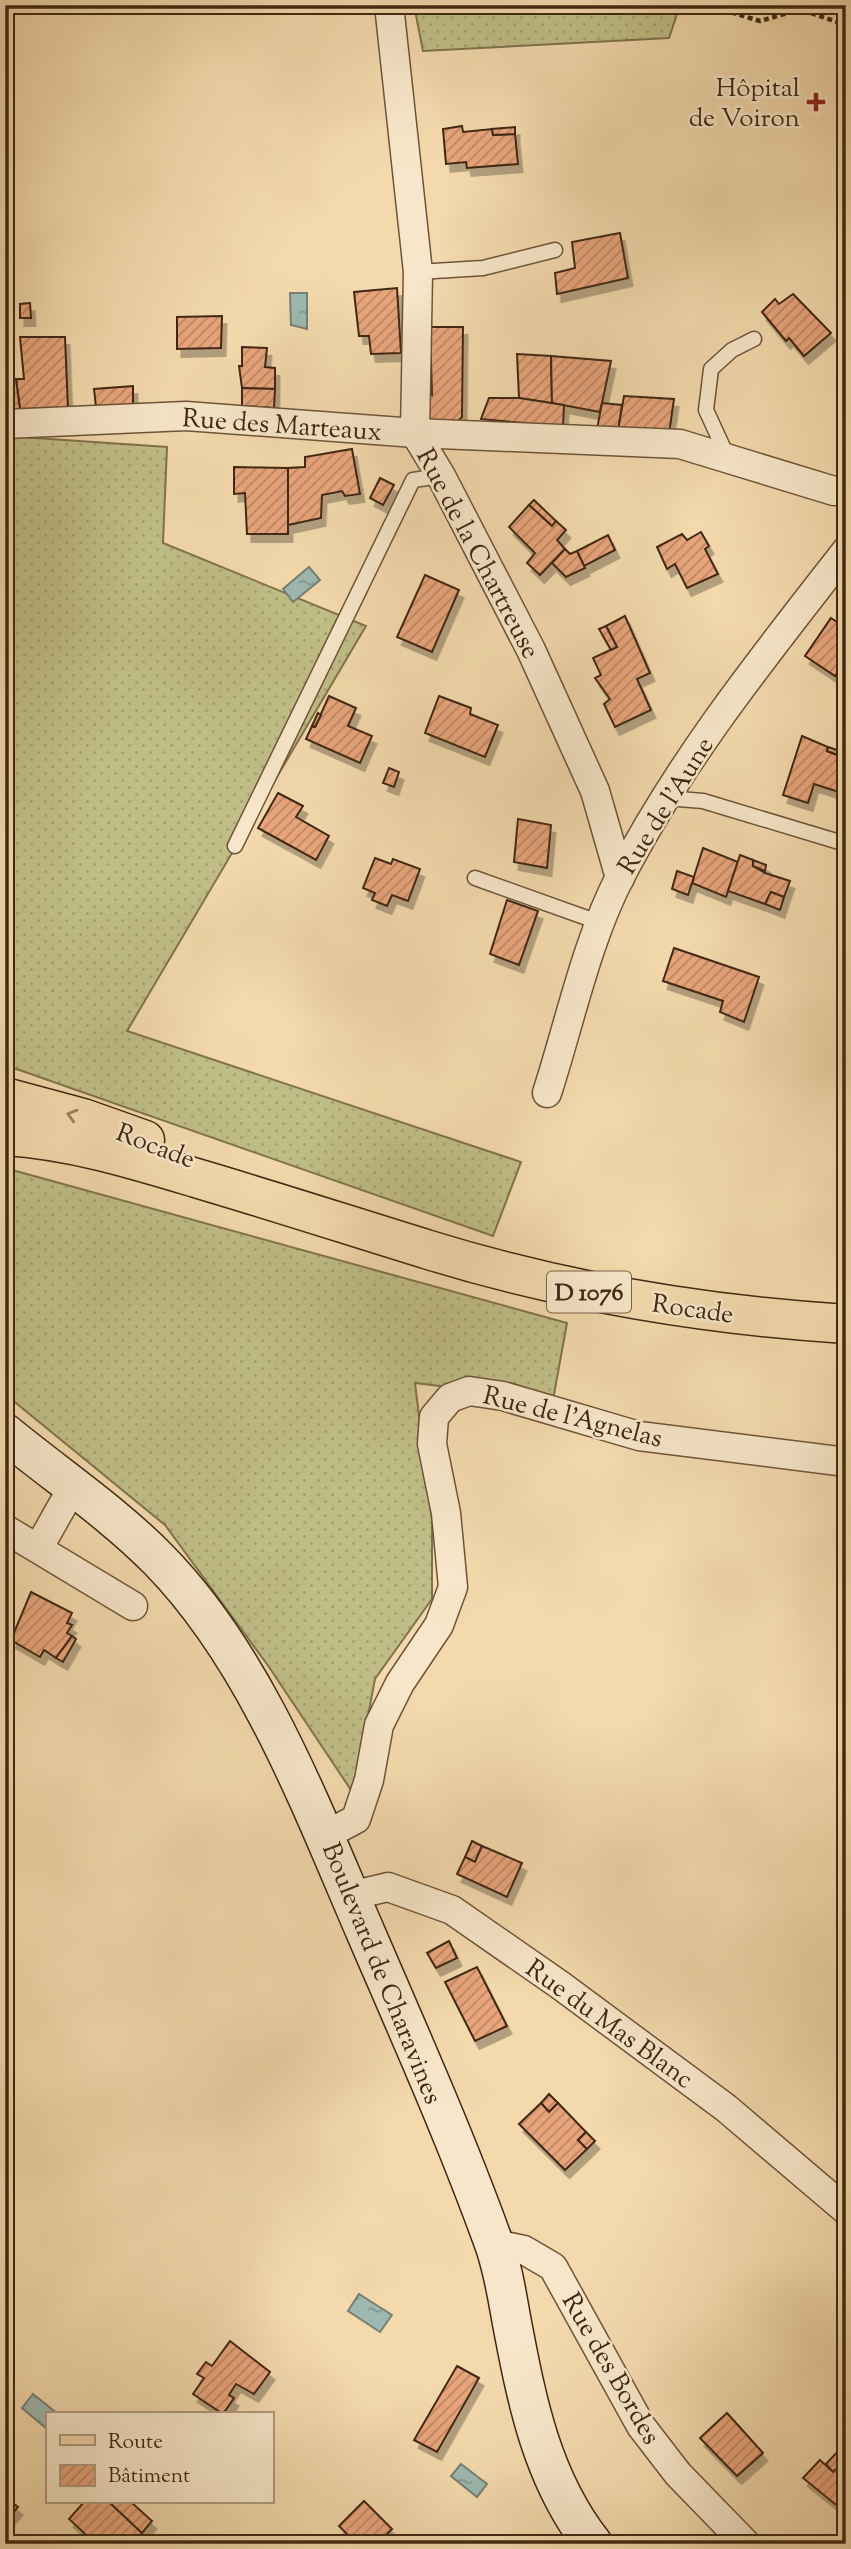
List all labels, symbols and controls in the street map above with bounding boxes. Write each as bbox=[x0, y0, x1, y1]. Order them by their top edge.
place label: Hôpital de Voiron bbox=[689, 71, 800, 138]
marker: Hôpital de Voiron bbox=[806, 92, 826, 112]
street label: Rue des Marteaux bbox=[181, 401, 383, 452]
street label: Rue de la Chartreuse bbox=[406, 443, 548, 666]
street label: Rue de l'Aune bbox=[610, 730, 724, 882]
one-way arrow bbox=[67, 1108, 79, 1123]
street label: Rocade bbox=[110, 1115, 200, 1179]
road number: D 1076 bbox=[547, 1272, 631, 1312]
street label: Rocade bbox=[649, 1286, 736, 1335]
street label: Rue de l'Agnelas bbox=[479, 1378, 666, 1459]
street label: Boulevard de Charavines bbox=[311, 1838, 450, 2110]
street label: Rue du Mas Blanc bbox=[517, 1951, 700, 2099]
street label: Rue des Bordes bbox=[551, 2286, 668, 2452]
legend bbox=[46, 2412, 273, 2504]
text: Route bbox=[108, 2428, 163, 2458]
text: Bâtiment bbox=[108, 2462, 190, 2492]

